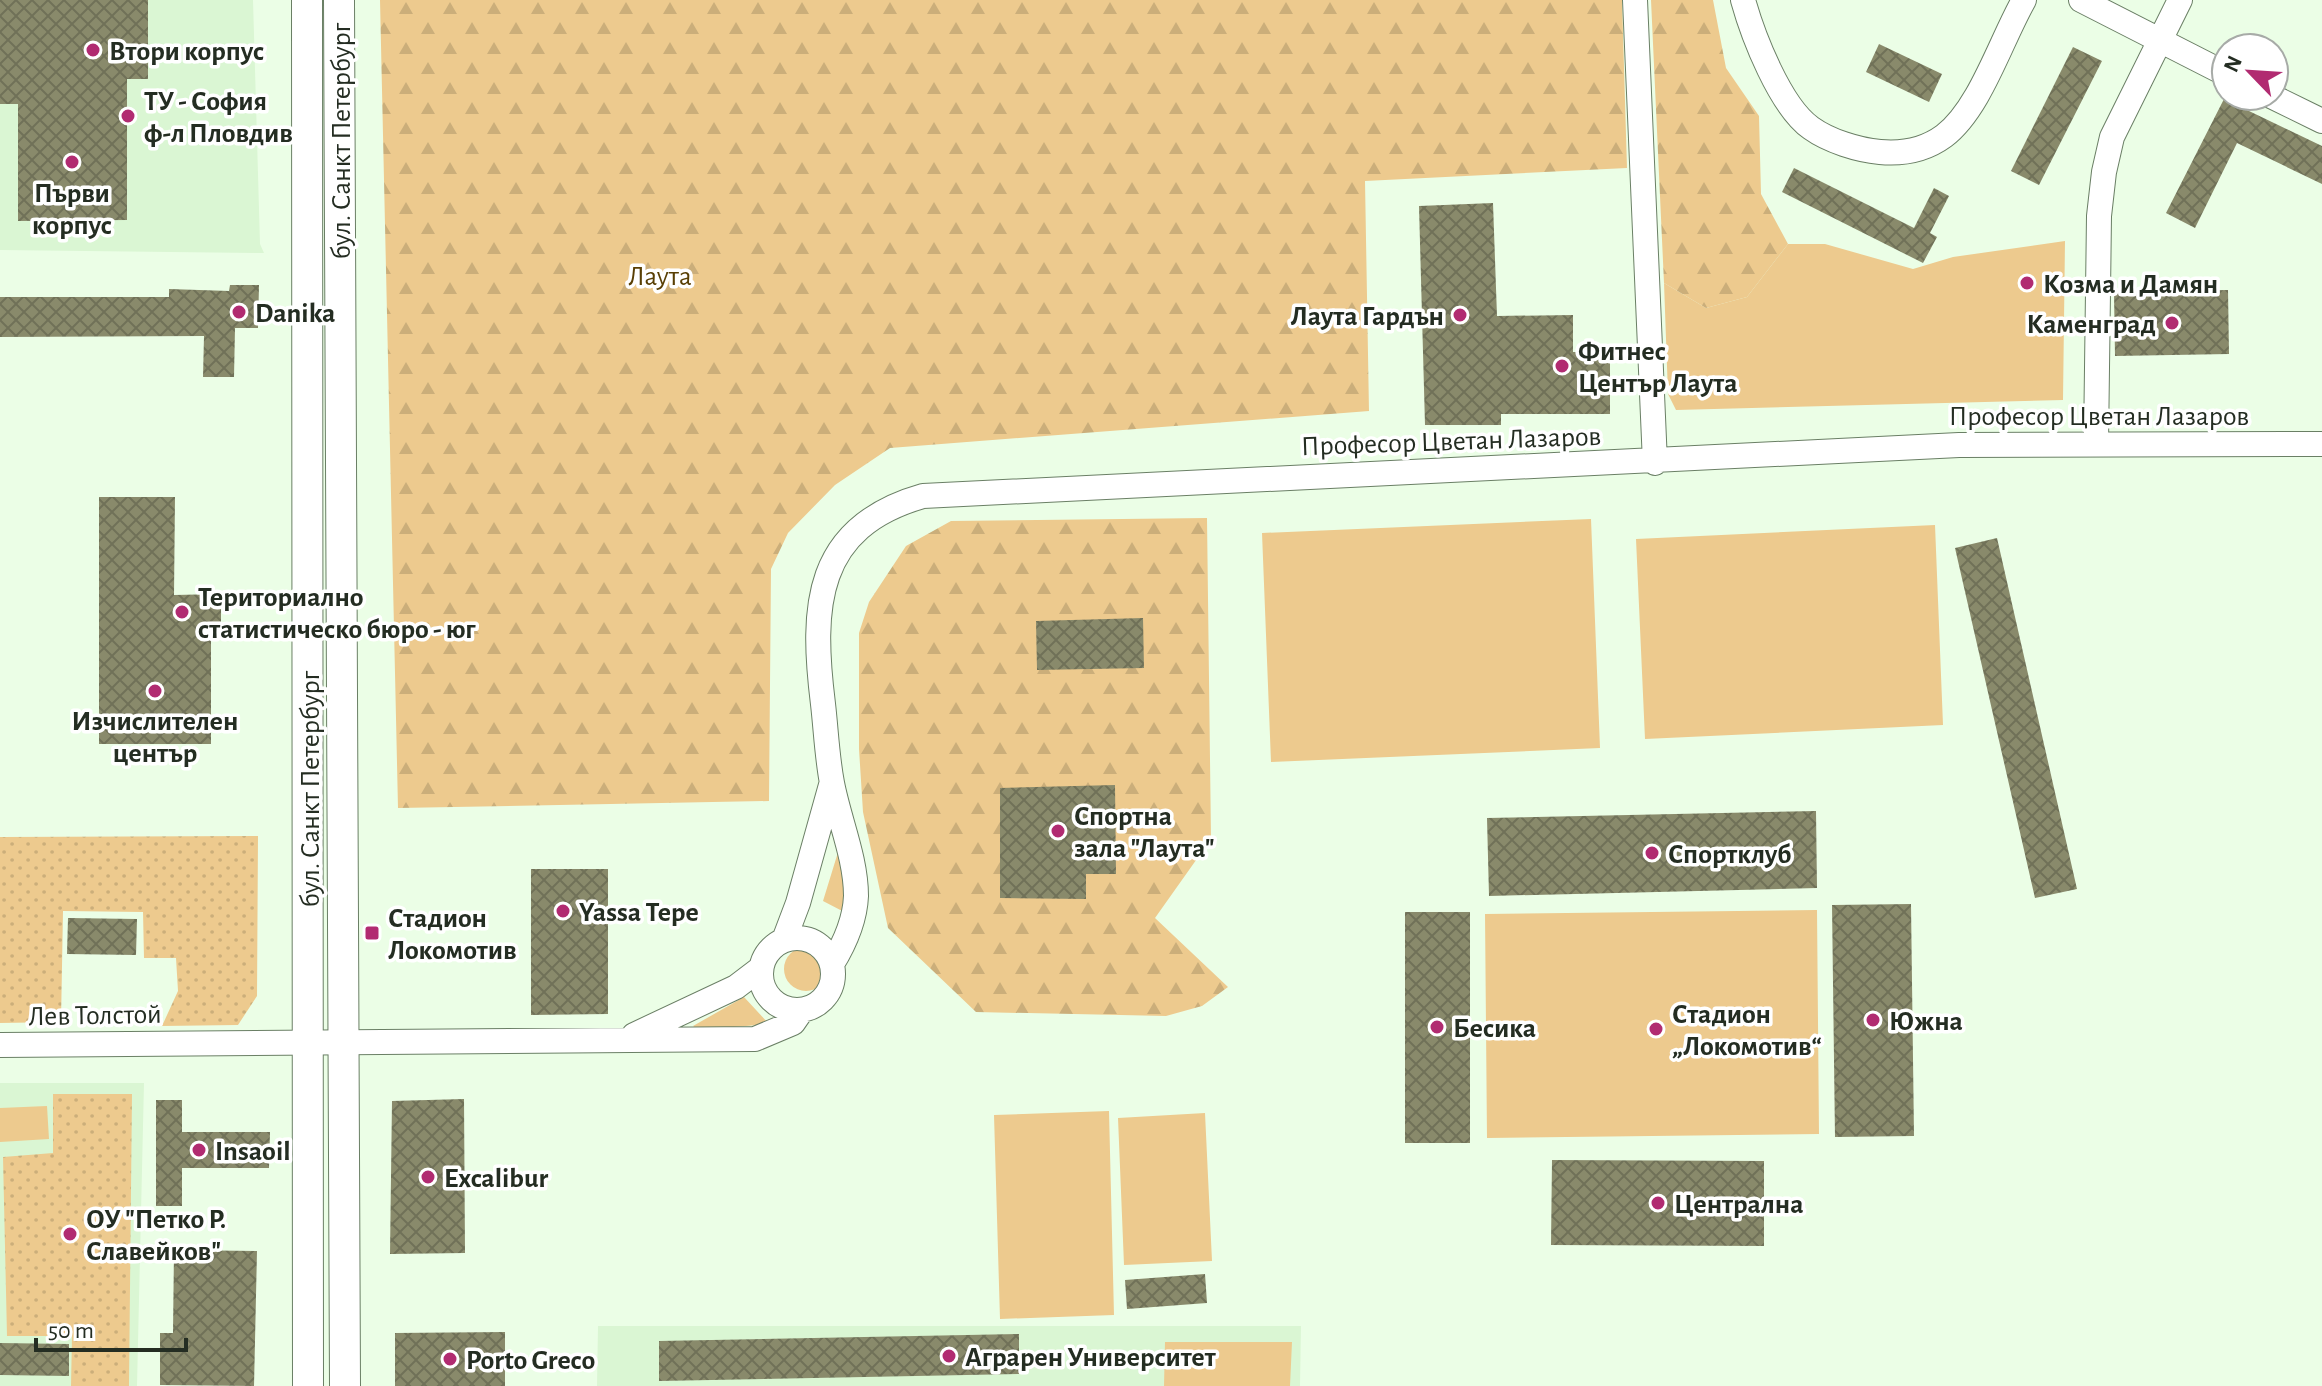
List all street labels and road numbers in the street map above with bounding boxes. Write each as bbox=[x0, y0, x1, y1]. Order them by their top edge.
street label: бул. Санкт Петербург bbox=[328, 22, 356, 259]
street label: Професор Цветан Лазаров bbox=[1949, 403, 2249, 431]
street label: Професор Цветан Лазаров bbox=[1300, 423, 1602, 461]
street label: бул. Санкт Петербург bbox=[297, 670, 325, 907]
street label: Лев Толстой bbox=[28, 1001, 162, 1031]

